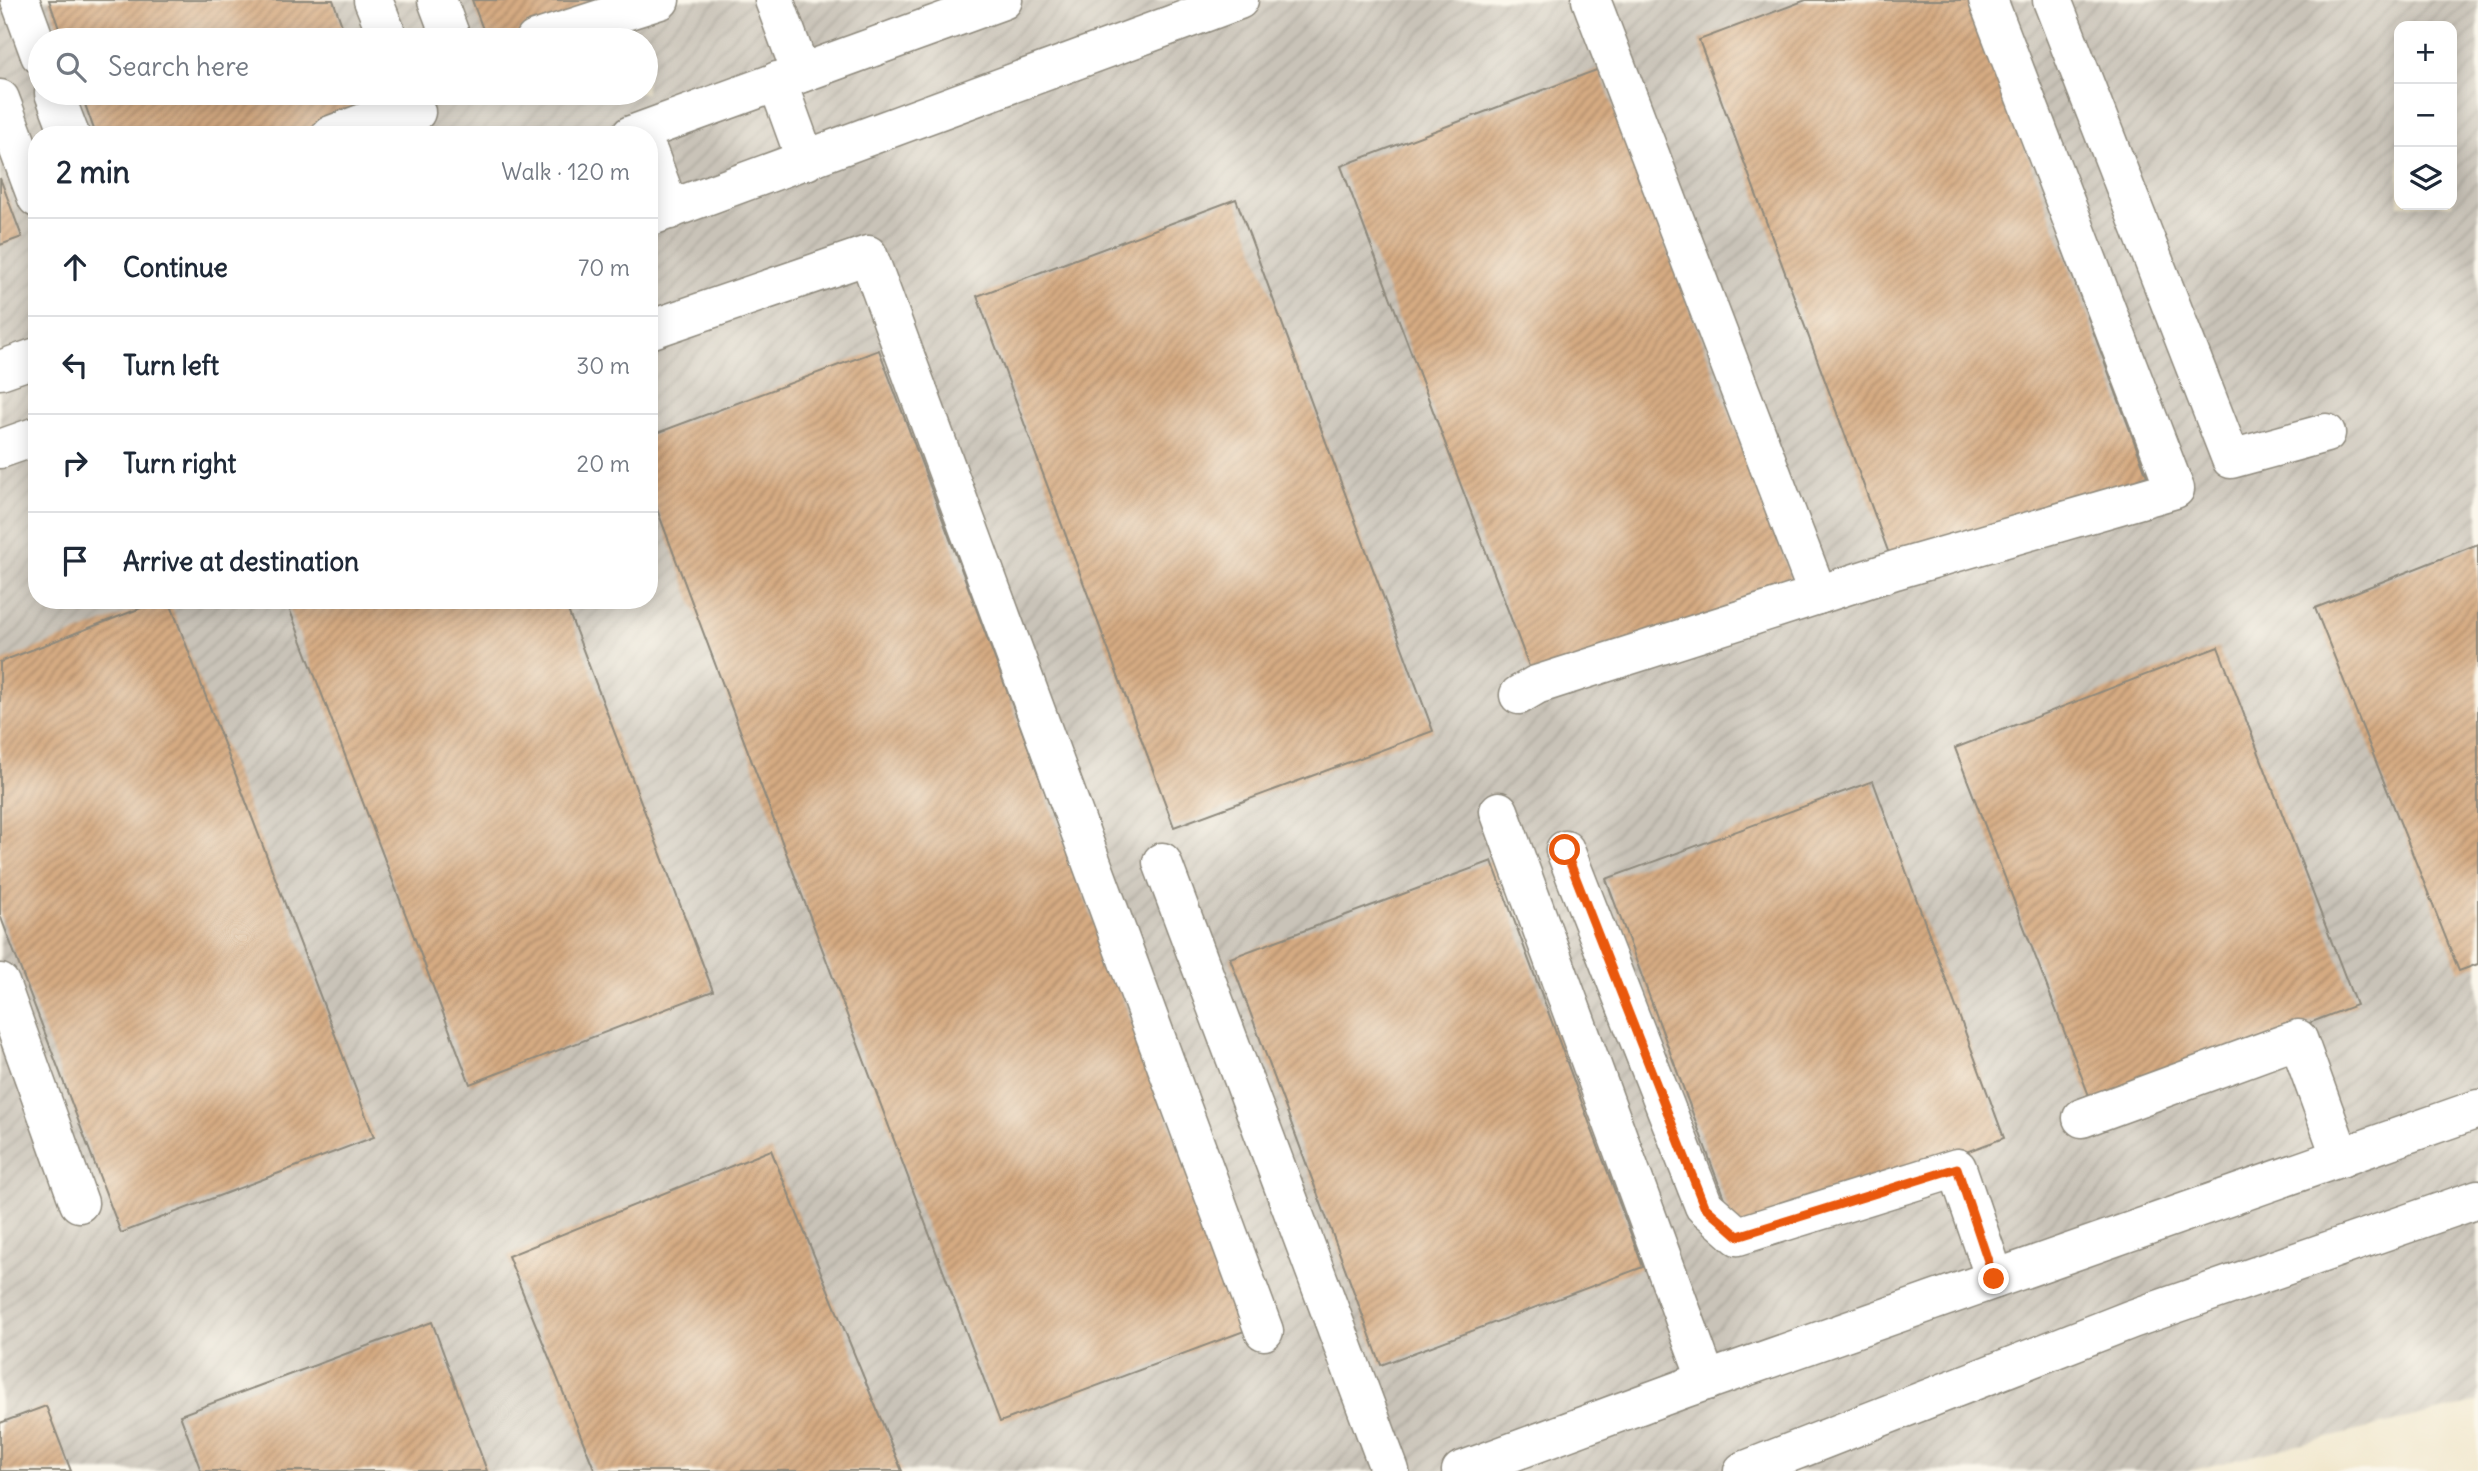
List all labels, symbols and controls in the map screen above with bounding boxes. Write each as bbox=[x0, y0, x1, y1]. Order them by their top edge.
map controls bbox=[2394, 21, 2457, 210]
button: + bbox=[2394, 21, 2457, 84]
search box bbox=[28, 28, 658, 105]
icon: search bbox=[52, 48, 90, 86]
text: Search here bbox=[108, 50, 249, 83]
button: − bbox=[2394, 84, 2457, 147]
button: layers bbox=[2394, 147, 2457, 210]
text: 2 min bbox=[56, 153, 130, 191]
text: Walk · 120 m bbox=[501, 157, 630, 186]
icon: ahead bbox=[56, 248, 94, 286]
text: Continue bbox=[123, 251, 228, 284]
text: 70 m bbox=[578, 253, 630, 282]
icon: left bbox=[56, 346, 94, 384]
text: Turn left bbox=[123, 349, 219, 382]
text: 30 m bbox=[576, 351, 630, 380]
icon: right bbox=[56, 444, 94, 482]
text: Turn right bbox=[123, 447, 236, 480]
text: 20 m bbox=[577, 449, 630, 478]
icon: arrive bbox=[56, 542, 94, 580]
text: Arrive at destination bbox=[123, 545, 359, 578]
route start bbox=[1549, 834, 1580, 865]
route end bbox=[1978, 1263, 2009, 1294]

